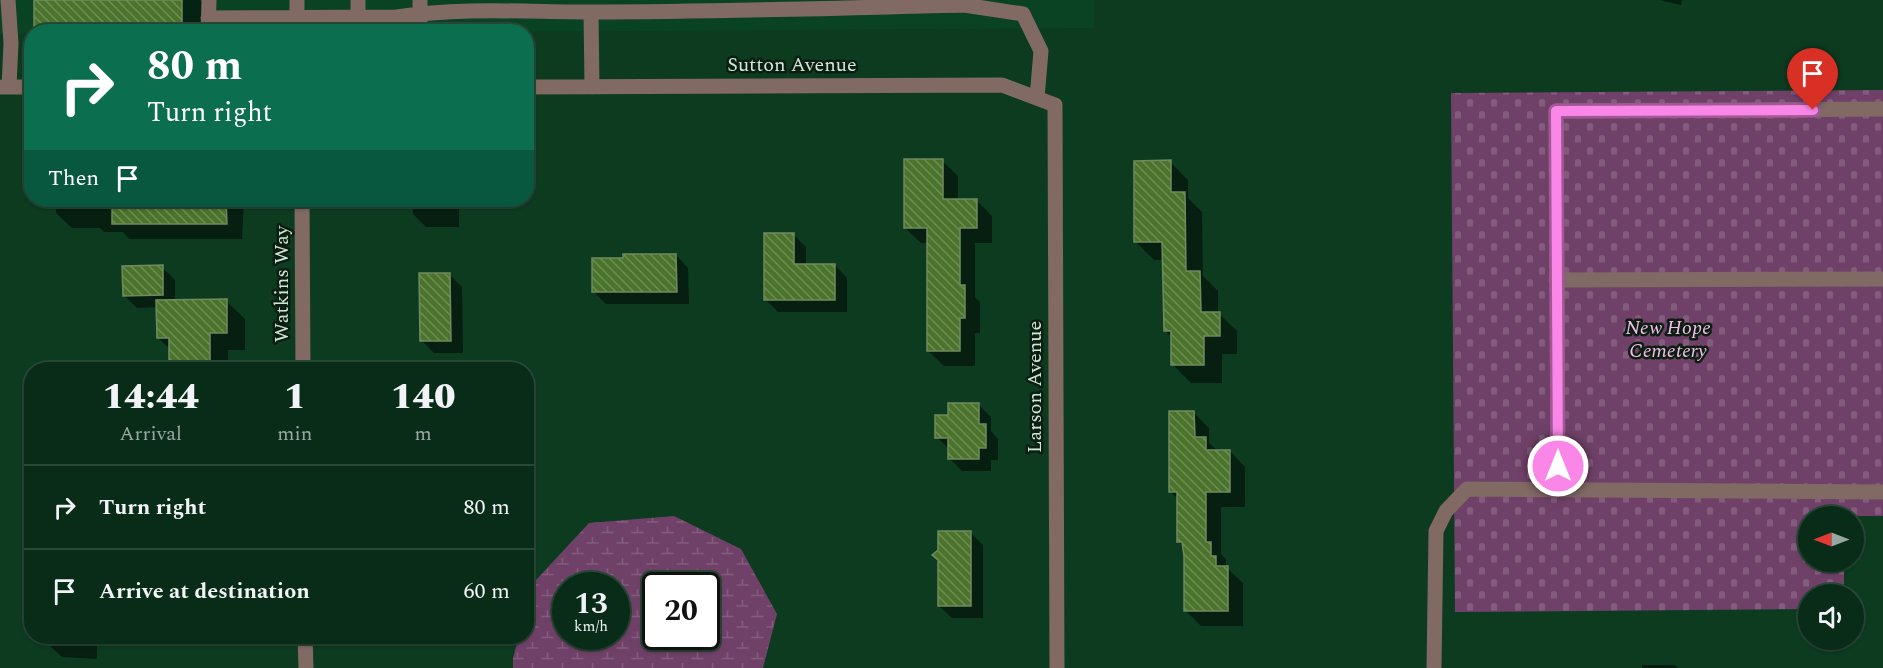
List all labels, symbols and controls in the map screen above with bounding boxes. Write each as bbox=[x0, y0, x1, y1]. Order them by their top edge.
text: 80 m bbox=[147, 35, 242, 98]
icon: right bbox=[48, 48, 126, 126]
pin bbox=[1787, 48, 1838, 110]
street label: Sutton Avenue bbox=[727, 50, 857, 80]
icon: arrive bbox=[1796, 57, 1829, 90]
text: Turn right bbox=[147, 92, 272, 134]
text: Then bbox=[48, 162, 99, 195]
icon: arrive bbox=[111, 162, 144, 195]
street label: Watkins Way bbox=[267, 224, 297, 342]
park label: New Hope Cemetery bbox=[1625, 313, 1711, 366]
street label: Larson Avenue bbox=[1020, 321, 1050, 453]
text: 14:44 bbox=[102, 370, 199, 425]
text: 1 bbox=[284, 370, 306, 425]
text: 140 bbox=[391, 370, 456, 425]
text: Arrival bbox=[120, 419, 182, 449]
text: min bbox=[277, 419, 312, 449]
text: m bbox=[415, 419, 432, 449]
position arrow bbox=[1526, 434, 1590, 498]
icon: right bbox=[48, 491, 81, 524]
text: Turn right bbox=[99, 491, 206, 524]
text: 80 m bbox=[464, 491, 510, 524]
north arrow bbox=[1798, 506, 1864, 572]
map controls bbox=[1798, 506, 1864, 650]
speed limit sign: 20 bbox=[642, 572, 720, 650]
icon: arrive bbox=[48, 575, 81, 608]
text: Arrive at destination bbox=[99, 575, 310, 608]
text: 60 m bbox=[464, 575, 510, 608]
text: 13 bbox=[574, 581, 608, 627]
button: sound bbox=[1798, 584, 1864, 650]
text: km/h bbox=[574, 615, 608, 638]

